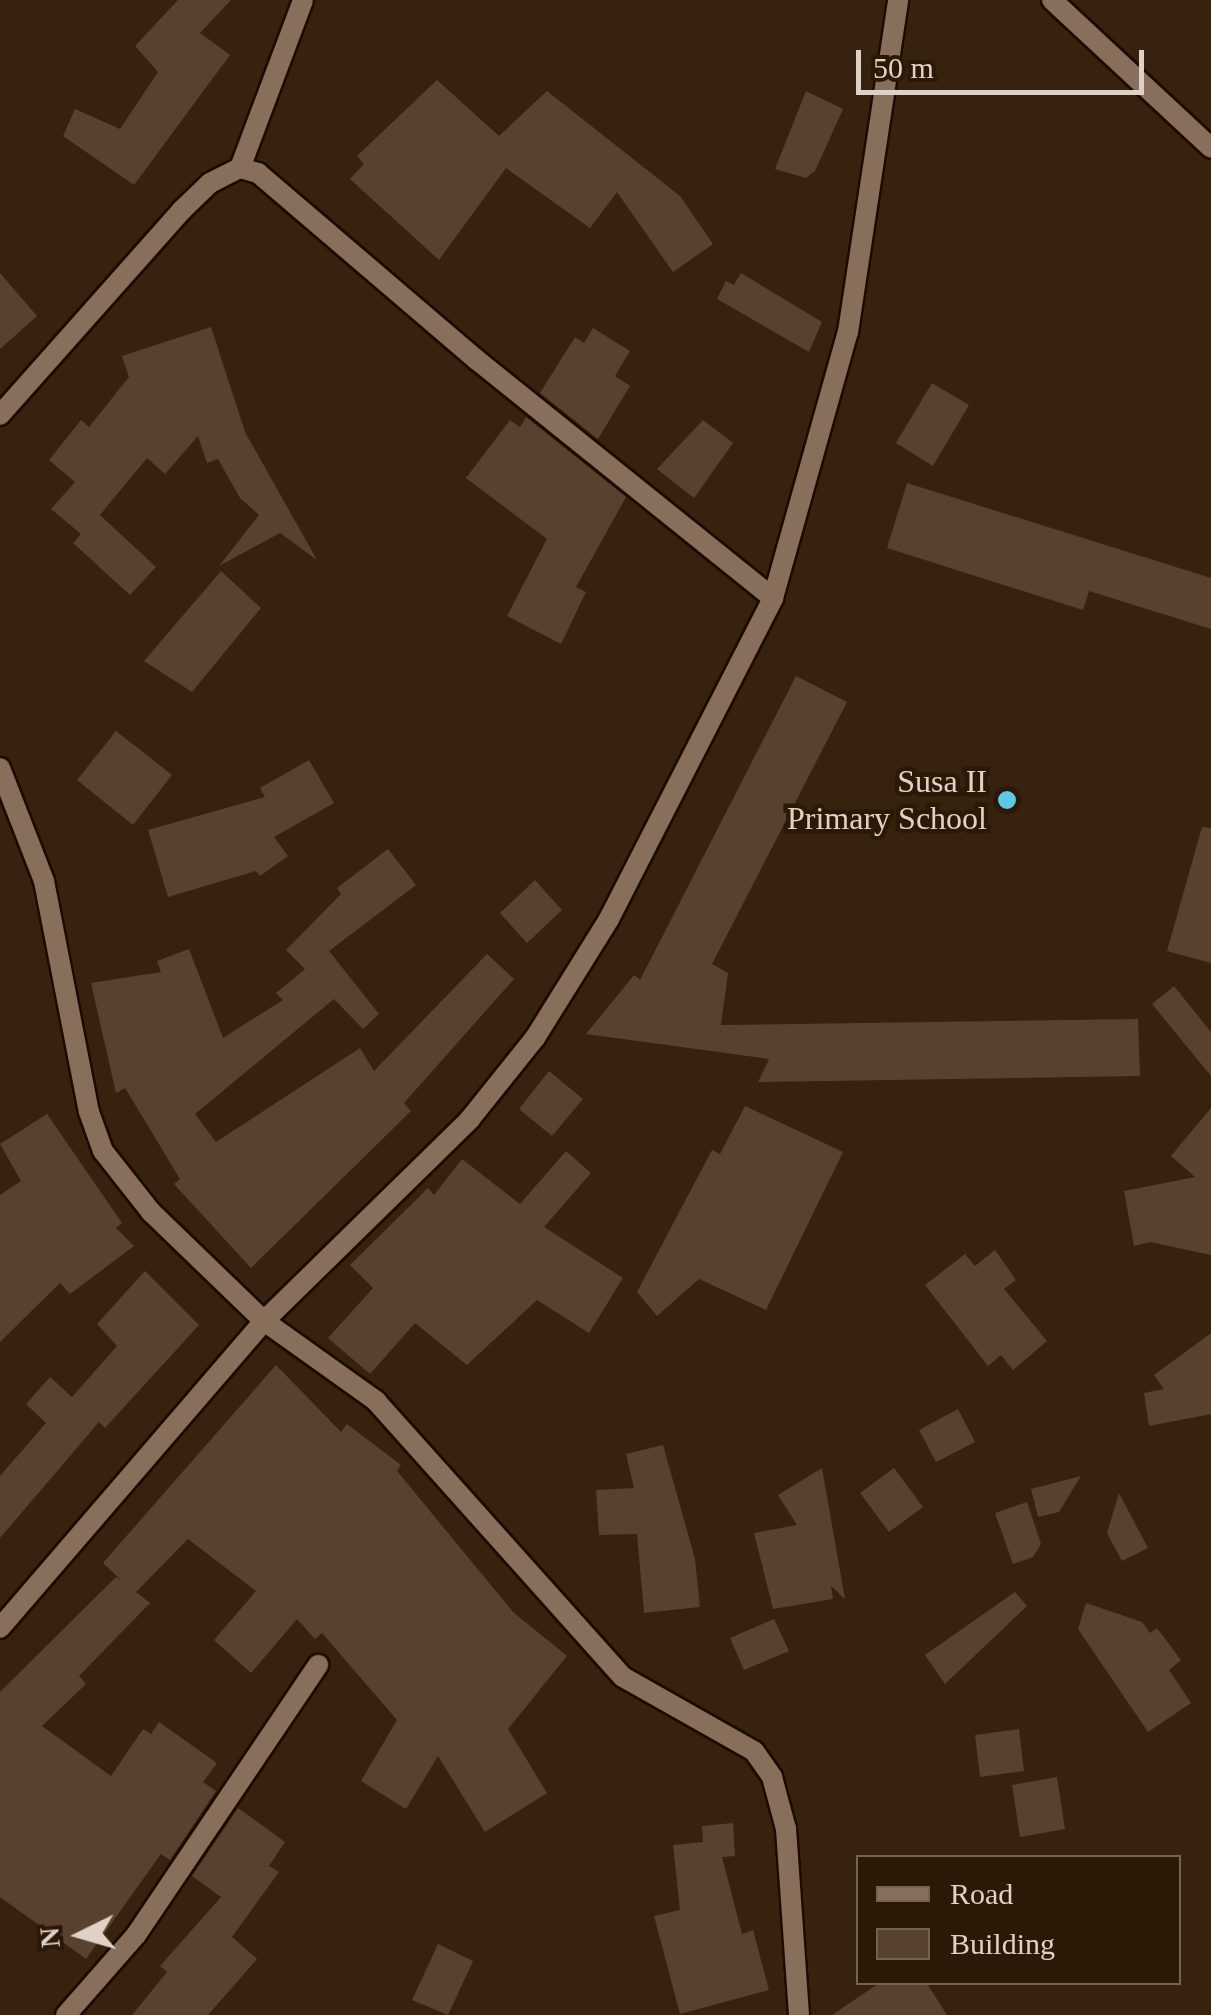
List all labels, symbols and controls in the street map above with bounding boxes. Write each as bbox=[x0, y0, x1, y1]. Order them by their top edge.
scale bar bbox=[861, 30, 1148, 92]
text: 50 m bbox=[873, 51, 934, 84]
place label: Susa II Primary School bbox=[787, 763, 987, 838]
marker: Susa II Primary School bbox=[996, 789, 1018, 811]
legend bbox=[856, 1855, 1181, 1985]
text: Road bbox=[950, 1877, 1013, 1910]
north arrow bbox=[30, 1885, 130, 1985]
text: N bbox=[33, 1926, 66, 1949]
text: Building bbox=[950, 1927, 1055, 1960]

